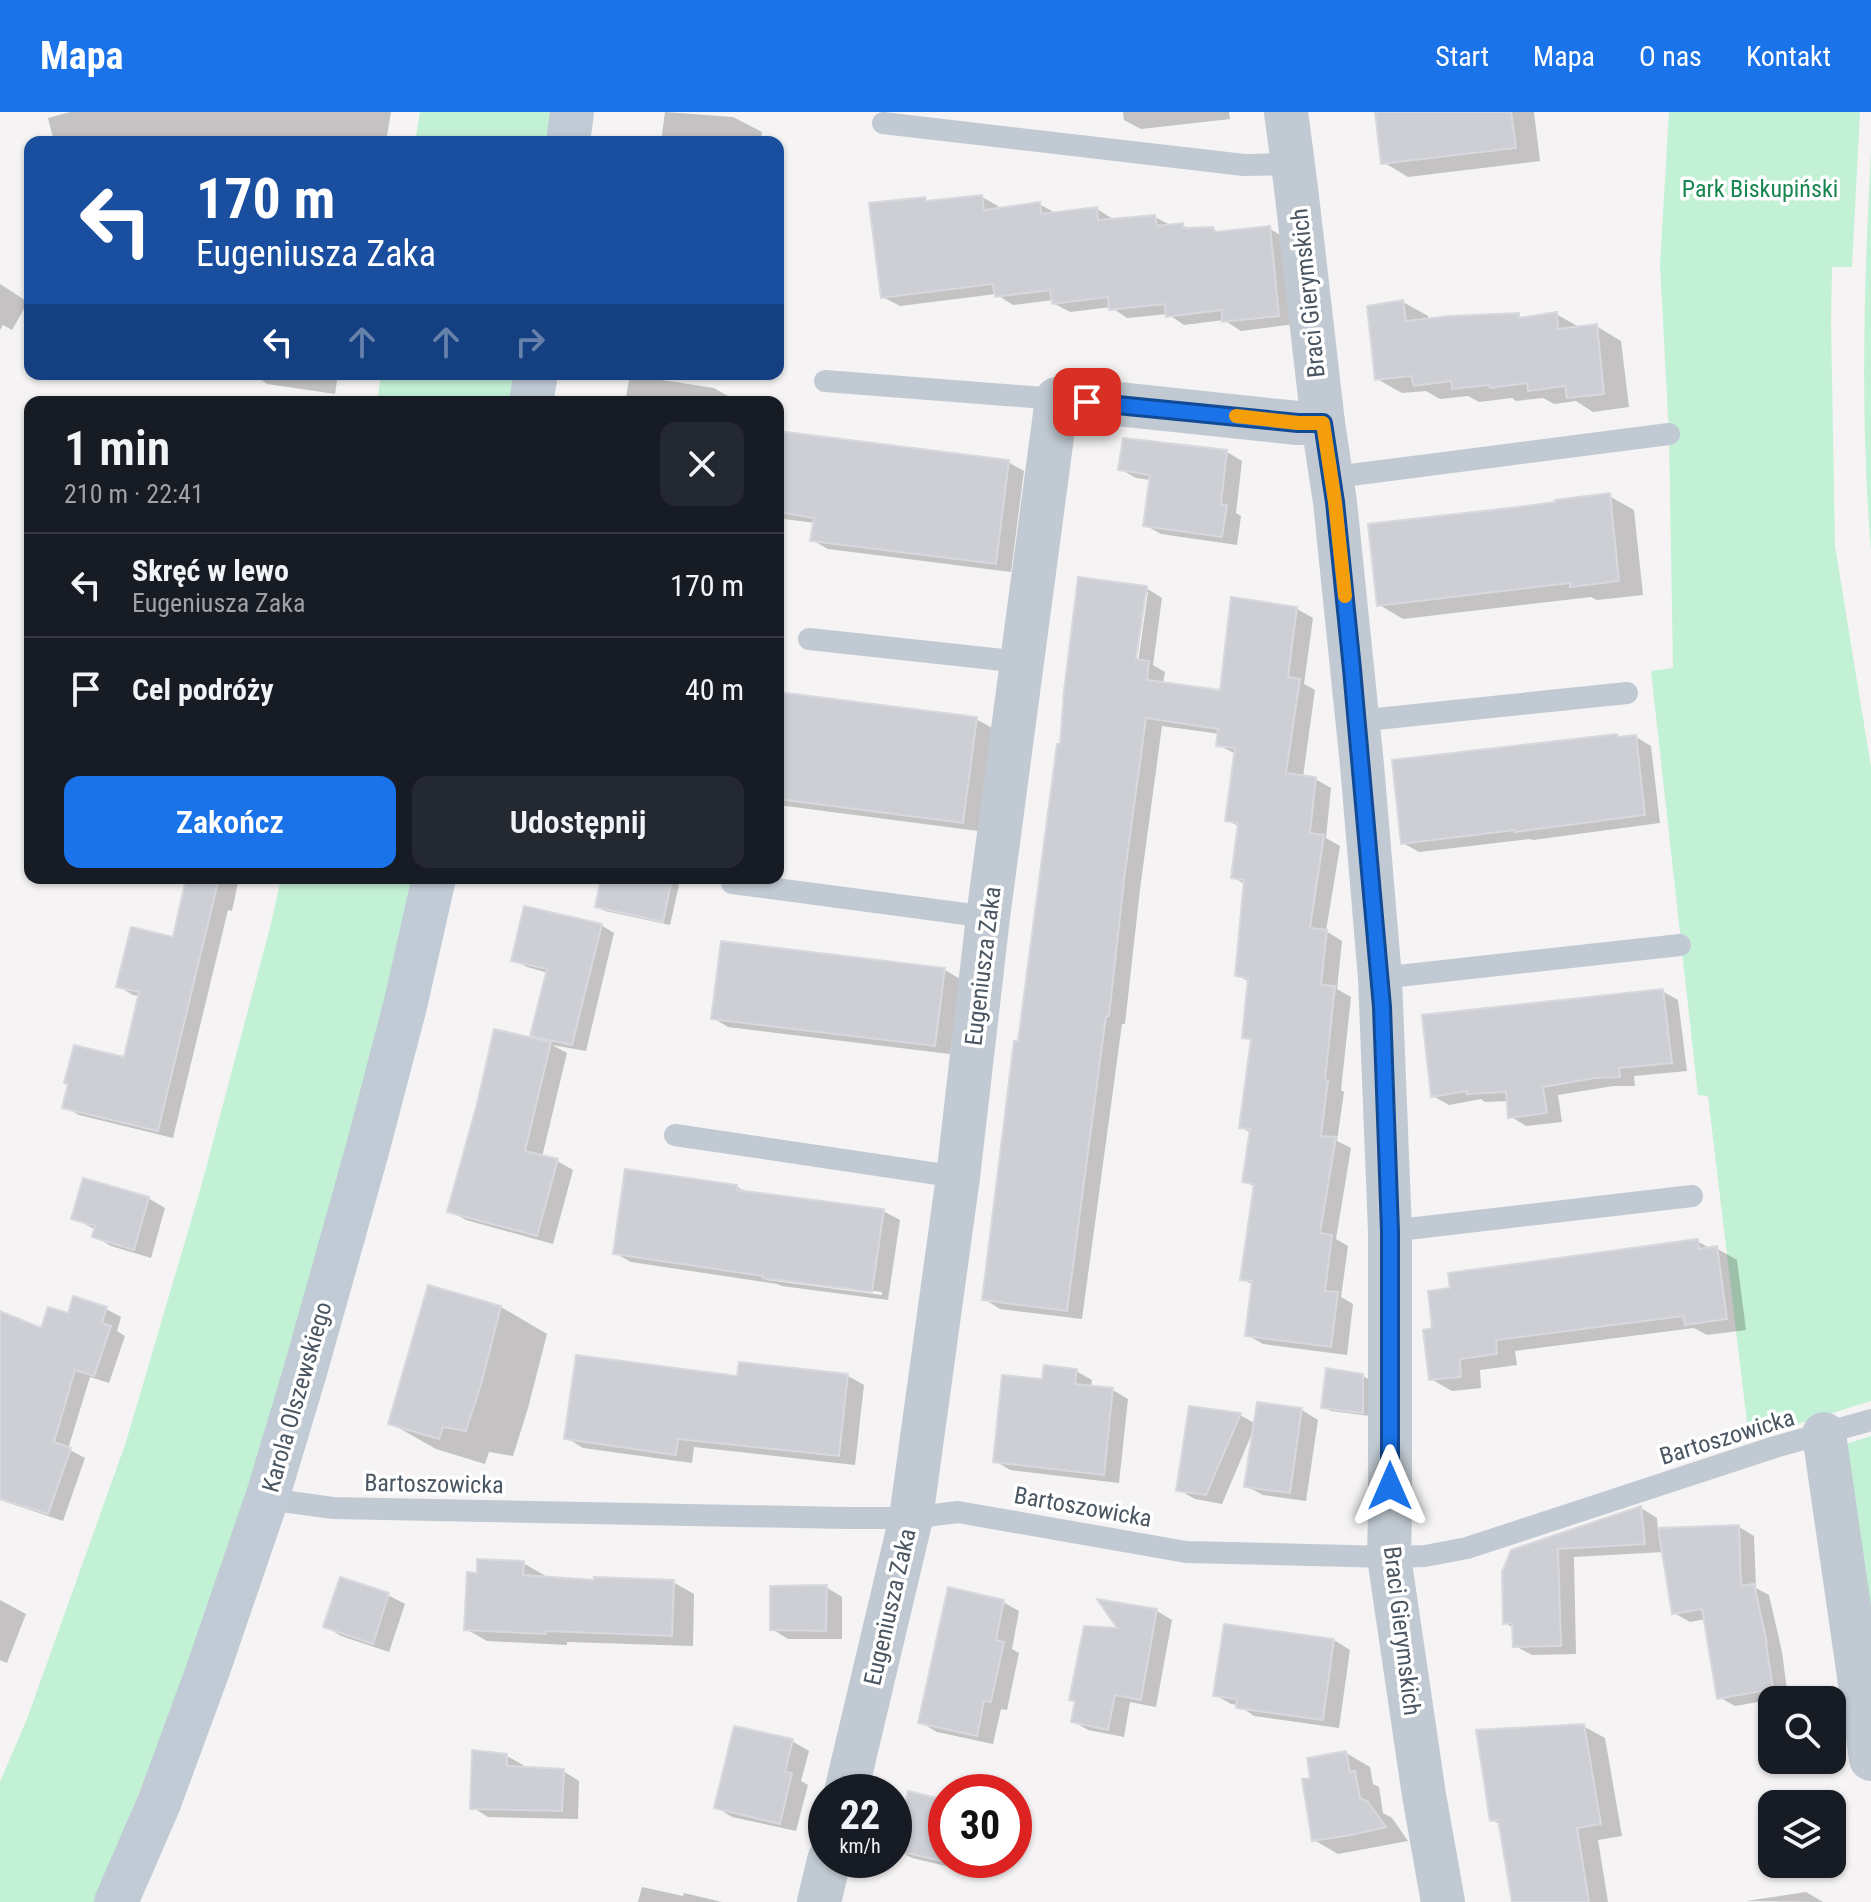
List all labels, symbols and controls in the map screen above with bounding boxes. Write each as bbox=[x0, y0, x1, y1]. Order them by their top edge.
text: Mapa bbox=[40, 34, 123, 78]
text: Start bbox=[1435, 40, 1489, 73]
text: Mapa bbox=[1533, 40, 1595, 73]
text: O nas bbox=[1639, 40, 1702, 73]
text: Kontakt bbox=[1746, 40, 1831, 73]
text: 170 m bbox=[196, 166, 335, 232]
icon: left bbox=[64, 168, 168, 272]
park label: Park Biskupiński bbox=[1682, 175, 1838, 203]
street label: Braci Gierymskich bbox=[1285, 207, 1331, 379]
text: Eugeniusza Zaka bbox=[196, 233, 436, 275]
icon: left bbox=[256, 320, 300, 364]
icon: ahead bbox=[340, 320, 384, 364]
icon: ahead bbox=[424, 320, 468, 364]
icon: right bbox=[508, 320, 552, 364]
pin bbox=[1053, 368, 1121, 436]
icon: arrive bbox=[1065, 380, 1109, 424]
text: 1 min bbox=[64, 420, 170, 477]
button: close bbox=[660, 422, 744, 506]
text: 210 m · 22:41 bbox=[64, 479, 204, 509]
text: Skręć w lewo bbox=[132, 553, 289, 588]
icon: left bbox=[64, 563, 108, 607]
text: 170 m bbox=[670, 568, 744, 603]
text: Eugeniusza Zaka bbox=[132, 588, 305, 618]
icon: arrive bbox=[64, 667, 108, 711]
text: Cel podróży bbox=[132, 672, 274, 707]
text: 40 m bbox=[685, 672, 744, 707]
button: Zakończ bbox=[64, 776, 396, 868]
button: Udostępnij bbox=[412, 776, 744, 868]
street label: Eugeniusza Zaka bbox=[959, 885, 1007, 1047]
street label: Karola Olszewskiego bbox=[256, 1299, 338, 1495]
street label: Bartoszowicka bbox=[1656, 1403, 1798, 1471]
position arrow bbox=[1348, 1444, 1432, 1528]
street label: Bartoszowicka bbox=[364, 1469, 504, 1499]
street label: Bartoszowicka bbox=[1012, 1481, 1154, 1533]
street label: Eugeniusza Zaka bbox=[858, 1526, 922, 1688]
street label: Braci Gierymskich bbox=[1378, 1545, 1426, 1717]
map controls bbox=[1758, 1686, 1846, 1878]
button: search bbox=[1758, 1686, 1846, 1774]
speed limit sign: 30 bbox=[928, 1774, 1032, 1878]
button: layers bbox=[1758, 1790, 1846, 1878]
text: 22 bbox=[840, 1792, 880, 1839]
text: km/h bbox=[839, 1834, 881, 1858]

